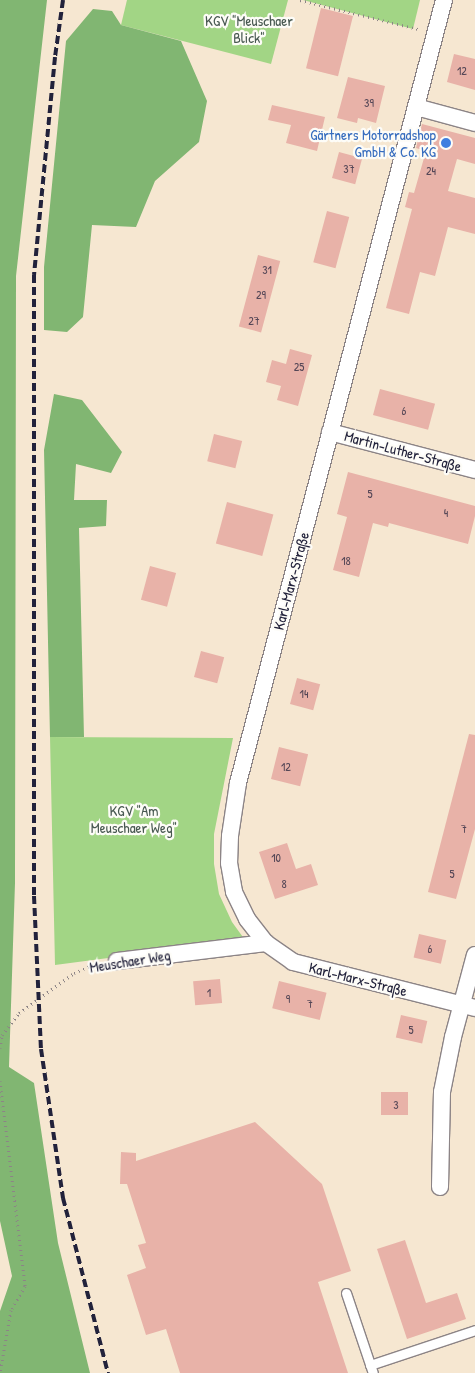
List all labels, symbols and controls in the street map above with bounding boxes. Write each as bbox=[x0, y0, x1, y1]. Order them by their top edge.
park label: KGV "Meuschaer Blick" bbox=[205, 11, 293, 46]
house number: 12 bbox=[457, 64, 467, 78]
house number: 39 bbox=[364, 96, 374, 110]
place label: Gärtners Motorradshop GmbH & Co. KG bbox=[310, 125, 436, 160]
marker: Gärtners Motorradshop GmbH & Co. KG bbox=[440, 137, 452, 149]
house number: 37 bbox=[343, 162, 355, 176]
house number: 24 bbox=[426, 164, 436, 178]
house number: 31 bbox=[262, 263, 272, 277]
house number: 29 bbox=[256, 288, 266, 302]
house number: 27 bbox=[248, 314, 260, 328]
house number: 25 bbox=[294, 360, 304, 374]
house number: 6 bbox=[402, 404, 406, 418]
street label: Martin-Luther-Straße bbox=[343, 427, 463, 475]
house number: 5 bbox=[367, 487, 373, 501]
house number: 4 bbox=[444, 506, 448, 520]
street label: Karl-Marx-Straße bbox=[269, 530, 313, 632]
house number: 18 bbox=[341, 554, 351, 568]
house number: 14 bbox=[300, 687, 308, 701]
house number: 12 bbox=[281, 760, 291, 774]
park label: KGV "Am Meuschaer Weg" bbox=[91, 801, 177, 836]
house number: 7 bbox=[461, 822, 467, 836]
house number: 10 bbox=[271, 851, 281, 865]
house number: 5 bbox=[449, 867, 455, 881]
house number: 8 bbox=[281, 877, 287, 891]
house number: 6 bbox=[428, 942, 432, 956]
street label: Meuschaer Weg bbox=[88, 946, 172, 976]
street label: Karl-Marx-Straße bbox=[307, 958, 409, 1000]
house number: 1 bbox=[207, 986, 211, 1000]
house number: 9 bbox=[286, 992, 290, 1006]
house number: 7 bbox=[307, 997, 313, 1011]
house number: 5 bbox=[408, 1023, 414, 1037]
house number: 3 bbox=[393, 1098, 399, 1112]

